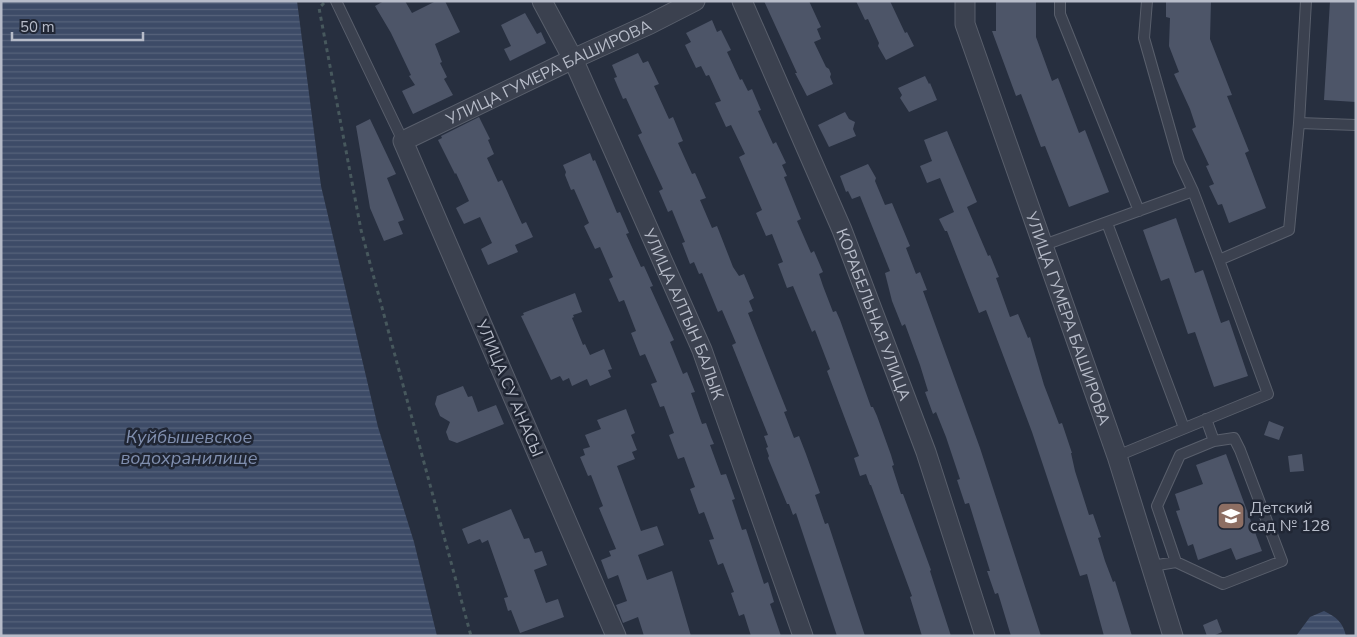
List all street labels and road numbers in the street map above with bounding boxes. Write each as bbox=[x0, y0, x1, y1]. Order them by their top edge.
street label: УЛИЦА ГУМЕРА БАШИРОВА bbox=[442, 15, 655, 131]
street label: УЛИЦА ГУМЕРА БАШИРОВА bbox=[1020, 208, 1115, 429]
street label: УЛИЦА АЛТЫН БАЛЫК bbox=[637, 224, 729, 403]
street label: КОРАБЕЛЬНАЯ УЛИЦА bbox=[830, 225, 916, 404]
street label: УЛИЦА СУ АНАСЫ bbox=[470, 315, 548, 460]

